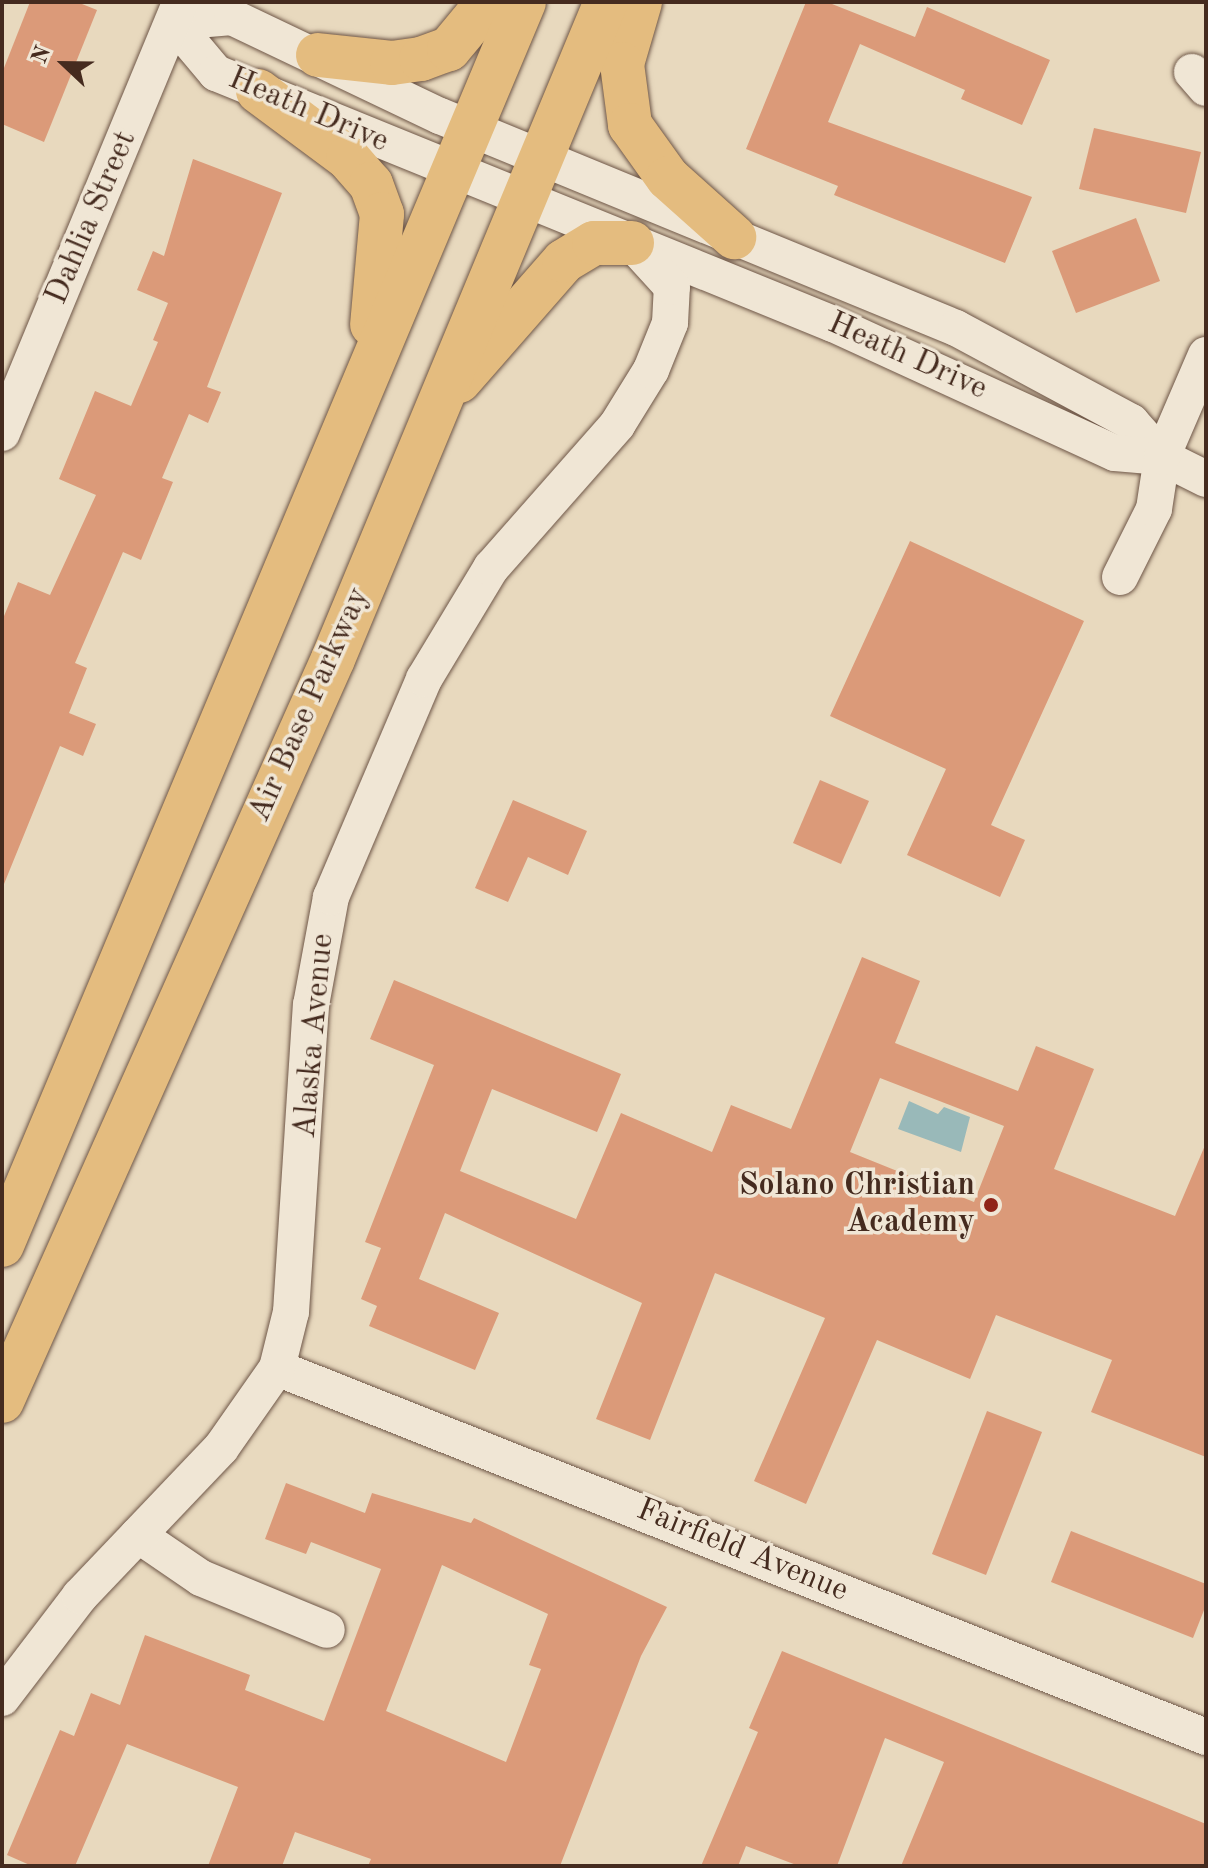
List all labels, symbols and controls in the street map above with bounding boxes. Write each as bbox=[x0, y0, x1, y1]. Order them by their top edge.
north arrow bbox=[24, 24, 104, 104]
text: N bbox=[28, 43, 55, 67]
street label: Heath Drive bbox=[222, 60, 394, 162]
street label: Dahlia Street bbox=[38, 125, 146, 311]
street label: Heath Drive bbox=[821, 305, 993, 409]
street label: Air Base Parkway bbox=[241, 582, 379, 828]
street label: Alaska Avenue bbox=[287, 932, 343, 1140]
place label: Solano Christian Academy bbox=[739, 1168, 975, 1243]
marker: Solano Christian Academy bbox=[982, 1196, 1000, 1214]
street label: Fairfield Avenue bbox=[631, 1491, 853, 1611]

